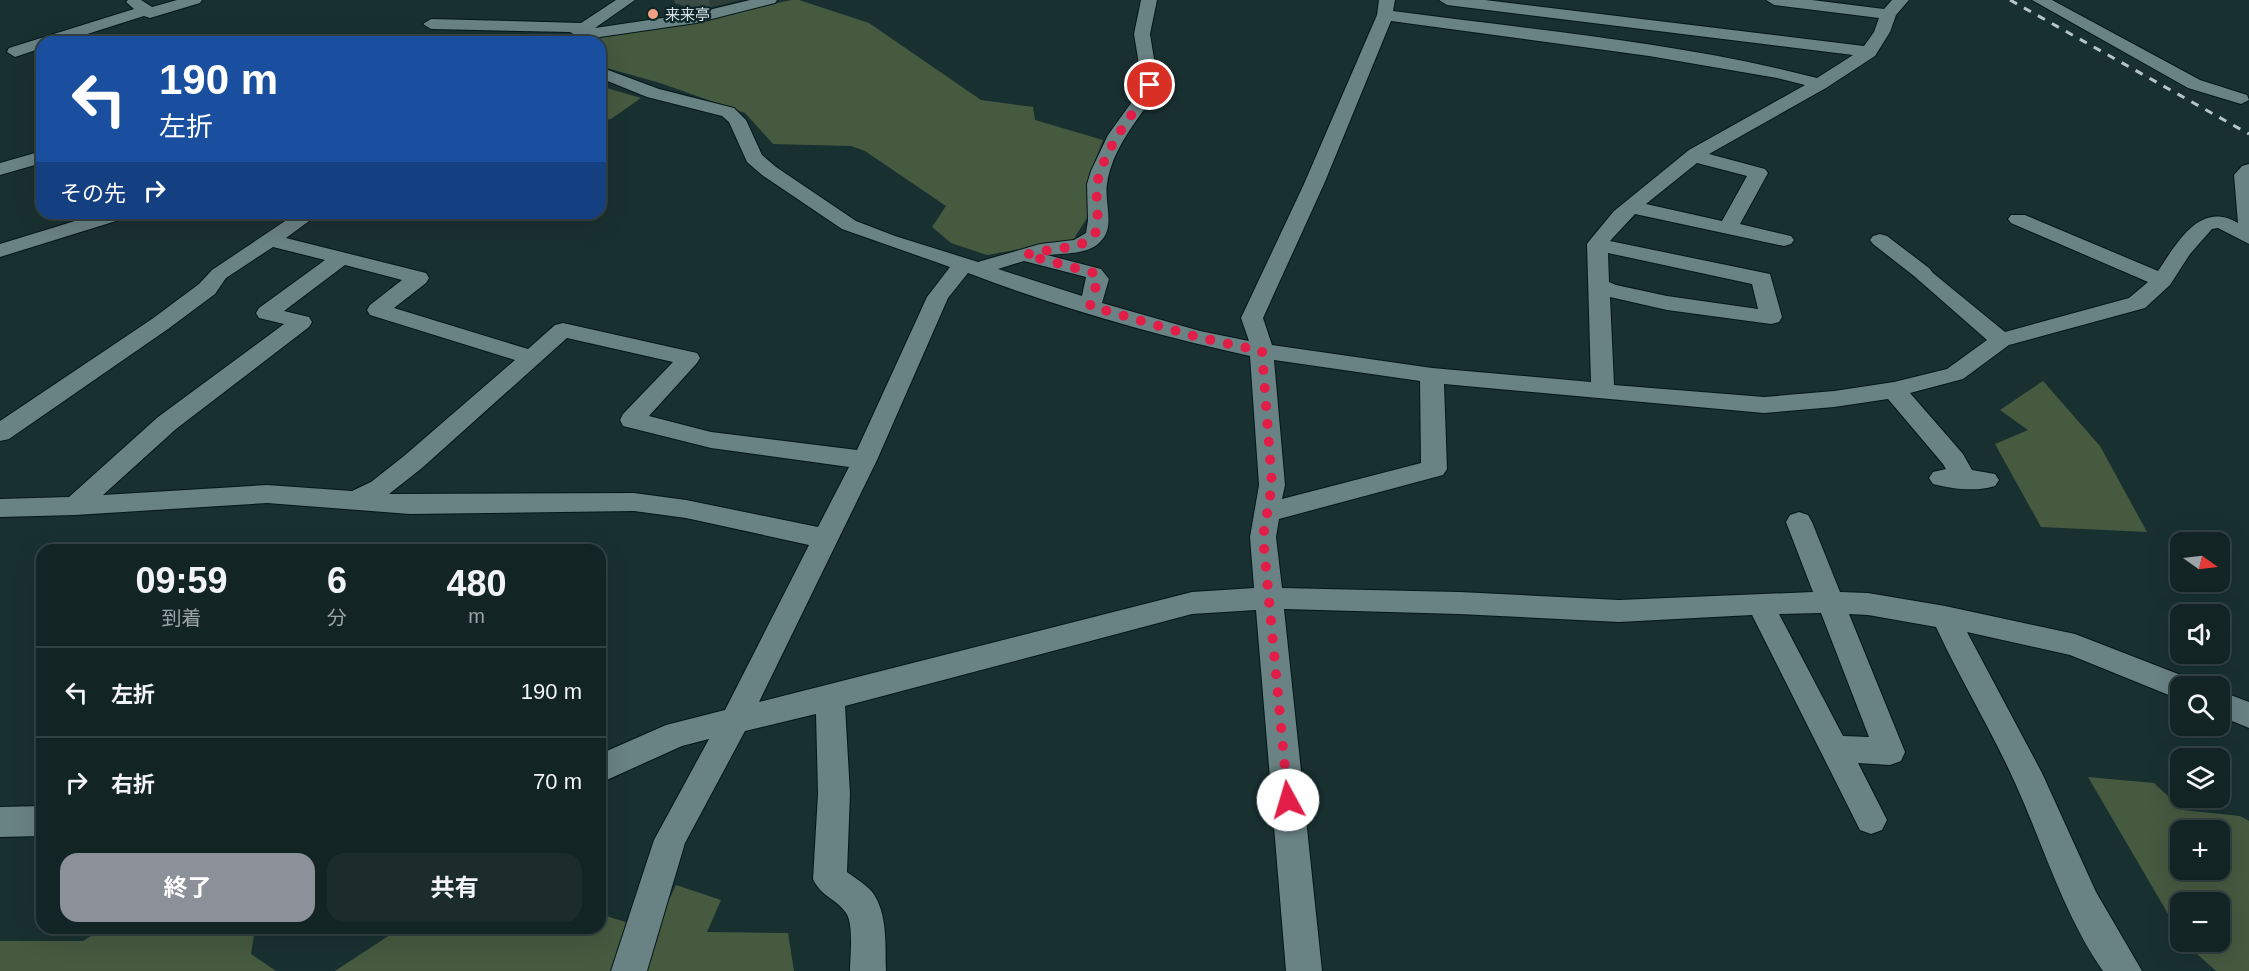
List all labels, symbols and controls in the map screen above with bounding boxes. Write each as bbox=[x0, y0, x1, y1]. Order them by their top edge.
place label: 来来亭 bbox=[665, 6, 710, 23]
marker: 来来亭 bbox=[646, 7, 660, 21]
text: 190 m bbox=[159, 56, 278, 103]
pin bbox=[1124, 59, 1175, 110]
icon: left bbox=[60, 60, 138, 138]
icon: arrive bbox=[1133, 68, 1166, 101]
text: 左折 bbox=[159, 112, 213, 142]
icon: right bbox=[138, 174, 171, 207]
text: その先 bbox=[60, 181, 126, 206]
north arrow bbox=[2170, 532, 2230, 592]
map controls bbox=[2170, 532, 2230, 952]
text: 09:59 bbox=[135, 560, 228, 601]
text: 6 bbox=[327, 560, 347, 601]
text: 480 bbox=[446, 563, 507, 604]
button: sound bbox=[2170, 604, 2230, 664]
text: m bbox=[468, 605, 485, 627]
text: 到着 bbox=[161, 607, 201, 629]
text: 分 bbox=[327, 607, 347, 629]
icon: left bbox=[60, 676, 93, 709]
button: search bbox=[2170, 676, 2230, 736]
text: 190 m bbox=[521, 679, 582, 704]
text: 左折 bbox=[111, 682, 155, 707]
button: layers bbox=[2170, 748, 2230, 808]
icon: right bbox=[60, 766, 93, 799]
position arrow bbox=[1256, 768, 1320, 832]
text: 70 m bbox=[533, 769, 582, 794]
text: 右折 bbox=[111, 772, 155, 797]
button: + bbox=[2170, 820, 2230, 880]
button: 終了 bbox=[60, 853, 315, 922]
button: 共有 bbox=[327, 853, 582, 922]
button: − bbox=[2170, 892, 2230, 952]

